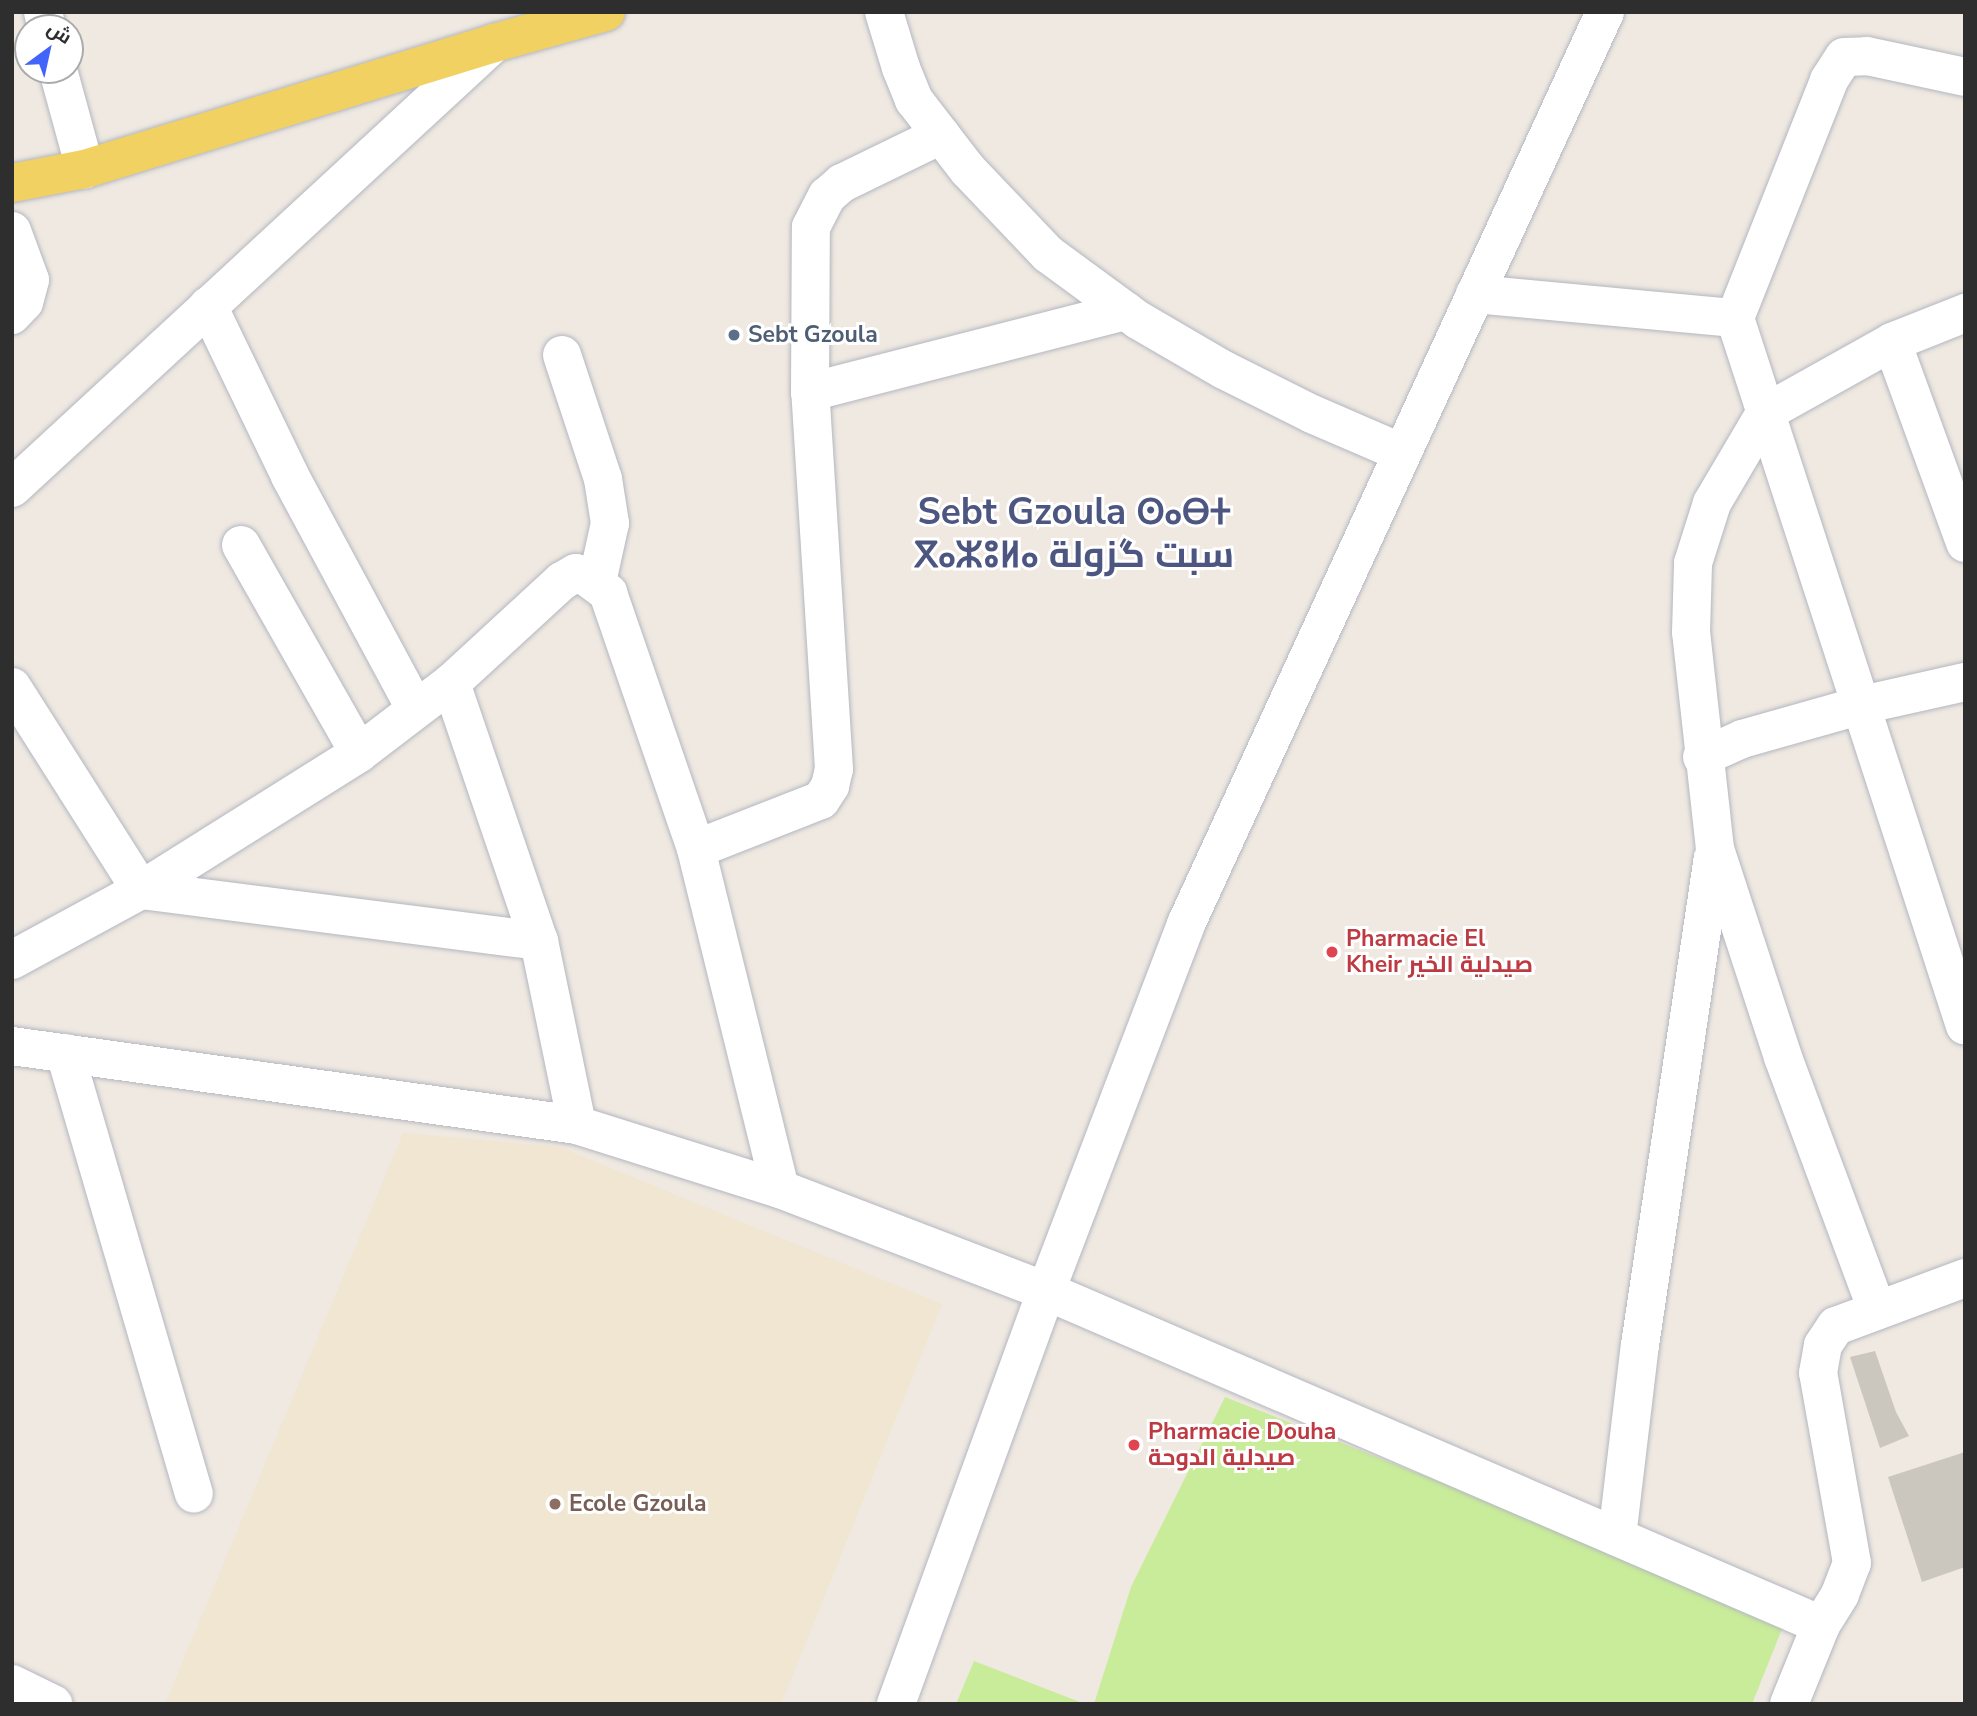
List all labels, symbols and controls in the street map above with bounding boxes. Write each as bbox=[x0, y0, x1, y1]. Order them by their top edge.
north arrow bbox=[14, 14, 84, 84]
text: ش bbox=[42, 16, 77, 51]
place label: Sebt Gzoula bbox=[748, 321, 878, 349]
marker: Sebt Gzoula bbox=[726, 327, 742, 343]
district label: Sebt Gzoula ⵙⴰⴱⵜ ⴳⴰⵣⵓⵍⴰ سبت گزولة bbox=[914, 491, 1234, 578]
place label: Pharmacie El Kheir صيدلية الخير bbox=[1346, 925, 1533, 979]
marker: Pharmacie El Kheir صيدلية الخير bbox=[1324, 944, 1340, 960]
place label: Pharmacie Douha صيدلية الدوحة bbox=[1148, 1418, 1336, 1472]
marker: Pharmacie Douha صيدلية الدوحة bbox=[1126, 1437, 1142, 1453]
place label: Ecole Gzoula bbox=[569, 1490, 707, 1518]
marker: Ecole Gzoula bbox=[547, 1496, 563, 1512]

